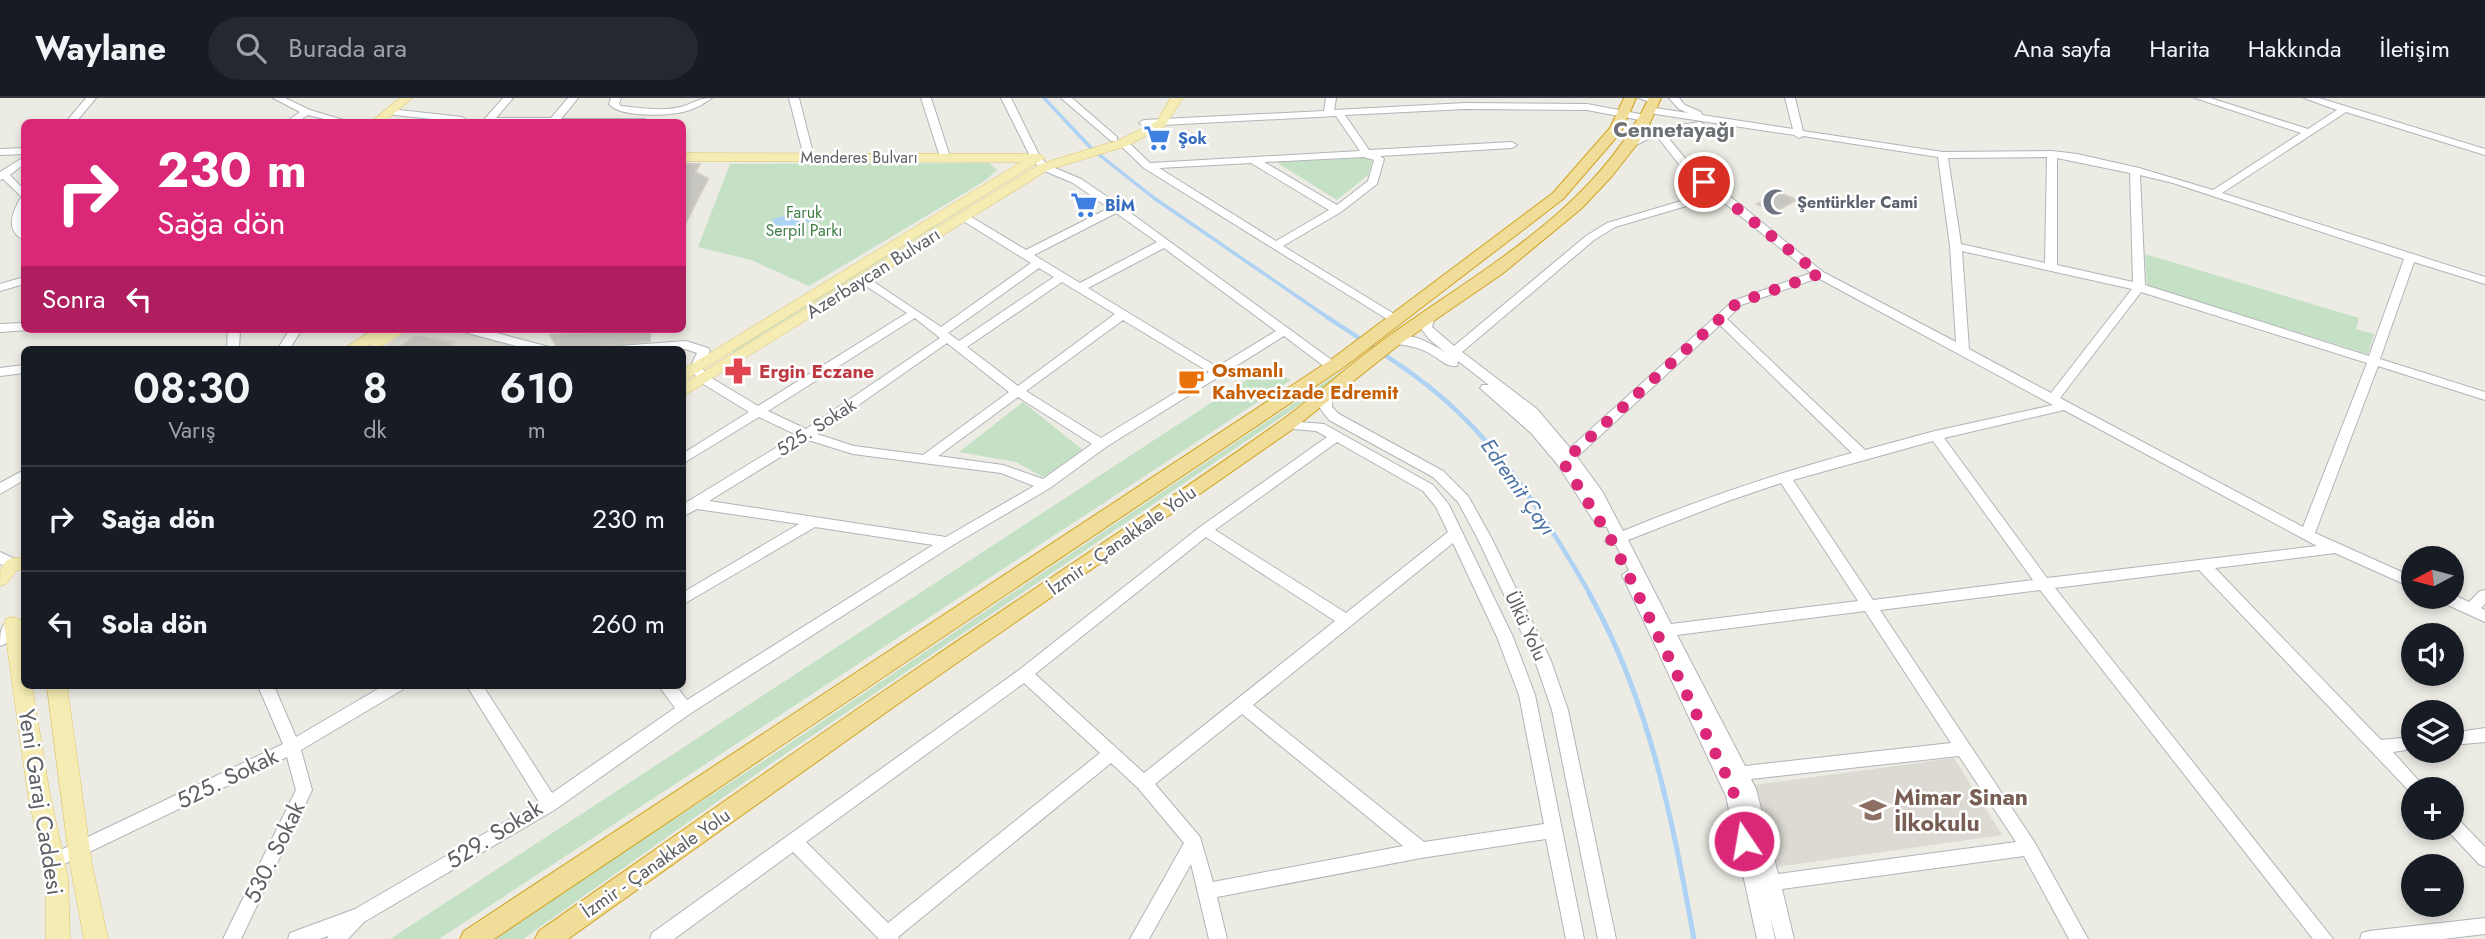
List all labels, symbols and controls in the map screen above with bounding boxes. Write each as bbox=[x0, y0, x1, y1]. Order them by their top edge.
search box bbox=[208, 17, 698, 80]
text: Waylane bbox=[35, 25, 166, 72]
icon: search bbox=[232, 29, 270, 67]
text: Burada ara bbox=[288, 29, 407, 67]
text: Ana sayfa bbox=[2014, 31, 2111, 66]
text: Harita bbox=[2149, 31, 2210, 66]
text: Hakkında bbox=[2248, 31, 2342, 66]
text: İletişim bbox=[2380, 31, 2450, 66]
district label: Cennetayağı bbox=[1613, 115, 1735, 145]
supermarket icon: Şok bbox=[1142, 123, 1172, 153]
place label: Şok bbox=[1178, 127, 1207, 150]
text: 230 m bbox=[157, 135, 307, 205]
street label: Menderes Bulvarı bbox=[800, 146, 918, 169]
icon: right bbox=[42, 147, 133, 238]
pin bbox=[1674, 152, 1734, 212]
icon: arrive bbox=[1685, 163, 1723, 201]
mosque icon: Şentürkler Cami bbox=[1761, 187, 1791, 217]
supermarket icon: BİM bbox=[1069, 190, 1099, 220]
place label: Şentürkler Cami bbox=[1797, 191, 1918, 214]
place label: BİM bbox=[1105, 194, 1135, 217]
text: Sağa dön bbox=[157, 200, 286, 246]
park label: Faruk Serpil Parkı bbox=[766, 201, 842, 242]
street label: Azerbaycan Bulvarı bbox=[801, 221, 945, 325]
text: Sonra bbox=[42, 280, 106, 318]
icon: left bbox=[120, 280, 158, 318]
pharmacy icon: Ergin Eczane bbox=[723, 356, 753, 386]
place label: Osmanlı Kahvecizade Edremit bbox=[1212, 357, 1398, 406]
text: 08:30 bbox=[133, 358, 251, 419]
text: 8 bbox=[362, 358, 388, 419]
text: 610 bbox=[500, 358, 574, 419]
place label: Ergin Eczane bbox=[759, 358, 874, 385]
cafe icon: Osmanlı Kahvecizade Edremit bbox=[1176, 366, 1206, 396]
street label: 525. Sokak bbox=[771, 391, 862, 463]
text: Varış bbox=[168, 413, 215, 447]
text: dk bbox=[363, 413, 387, 447]
text: m bbox=[528, 413, 546, 447]
water label: Edremit Çayı bbox=[1474, 432, 1562, 542]
street label: İzmir - Çanakkale Yolu bbox=[1042, 479, 1202, 601]
icon: right bbox=[42, 500, 80, 538]
text: Sağa dön bbox=[101, 500, 215, 538]
text: 230 m bbox=[592, 500, 665, 538]
north arrow bbox=[2401, 546, 2464, 609]
map controls bbox=[2401, 546, 2464, 917]
street label: Ülkü Yolu bbox=[1498, 587, 1554, 665]
icon: left bbox=[42, 605, 80, 643]
text: Sola dön bbox=[101, 605, 208, 643]
text: 260 m bbox=[592, 605, 665, 643]
button: sound bbox=[2401, 623, 2464, 686]
button: layers bbox=[2401, 700, 2464, 763]
street label: Yeni Garaj Caddesi bbox=[10, 706, 72, 898]
street label: 525. Sokak bbox=[170, 738, 284, 817]
button: + bbox=[2401, 777, 2464, 840]
place label: Mimar Sinan İlkokulu bbox=[1894, 780, 2028, 840]
street label: 529. Sokak bbox=[439, 791, 550, 877]
street label: 530. Sokak bbox=[235, 795, 314, 909]
school or university icon: Mimar Sinan İlkokulu bbox=[1858, 795, 1888, 825]
street label: İzmir - Çanakkale Yolu bbox=[576, 802, 736, 924]
position arrow bbox=[1707, 804, 1781, 878]
button: − bbox=[2401, 854, 2464, 917]

